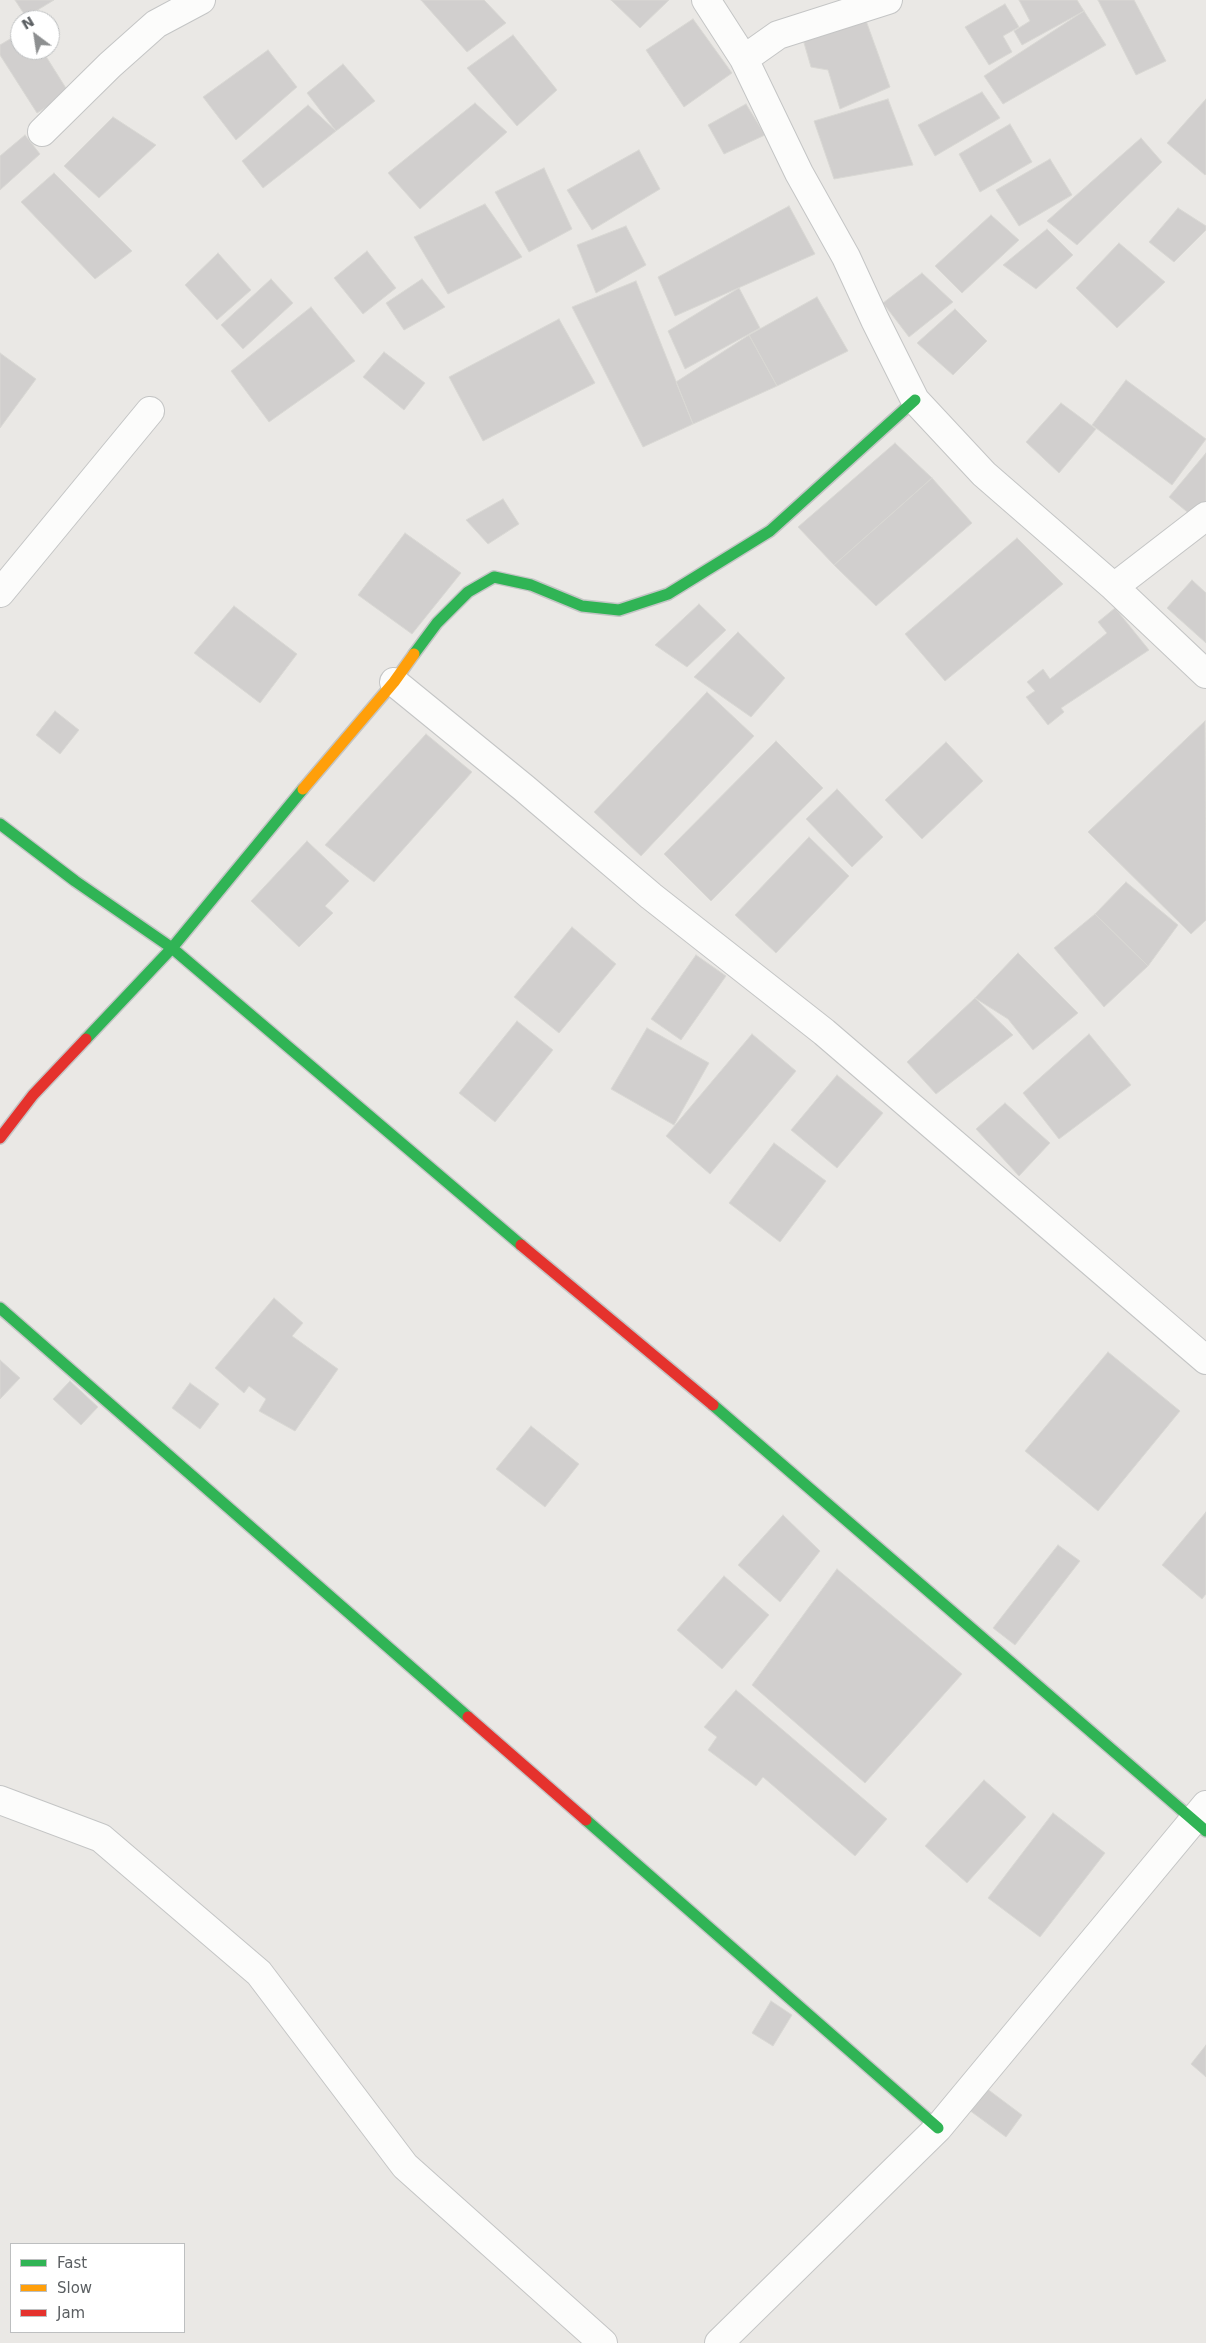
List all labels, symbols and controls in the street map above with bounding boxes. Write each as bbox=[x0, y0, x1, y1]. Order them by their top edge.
north arrow bbox=[10, 10, 60, 60]
text: N bbox=[19, 13, 37, 33]
legend bbox=[10, 2243, 185, 2333]
text: Fast bbox=[57, 2254, 87, 2272]
text: Slow bbox=[57, 2279, 92, 2297]
text: Jam bbox=[57, 2304, 85, 2322]

